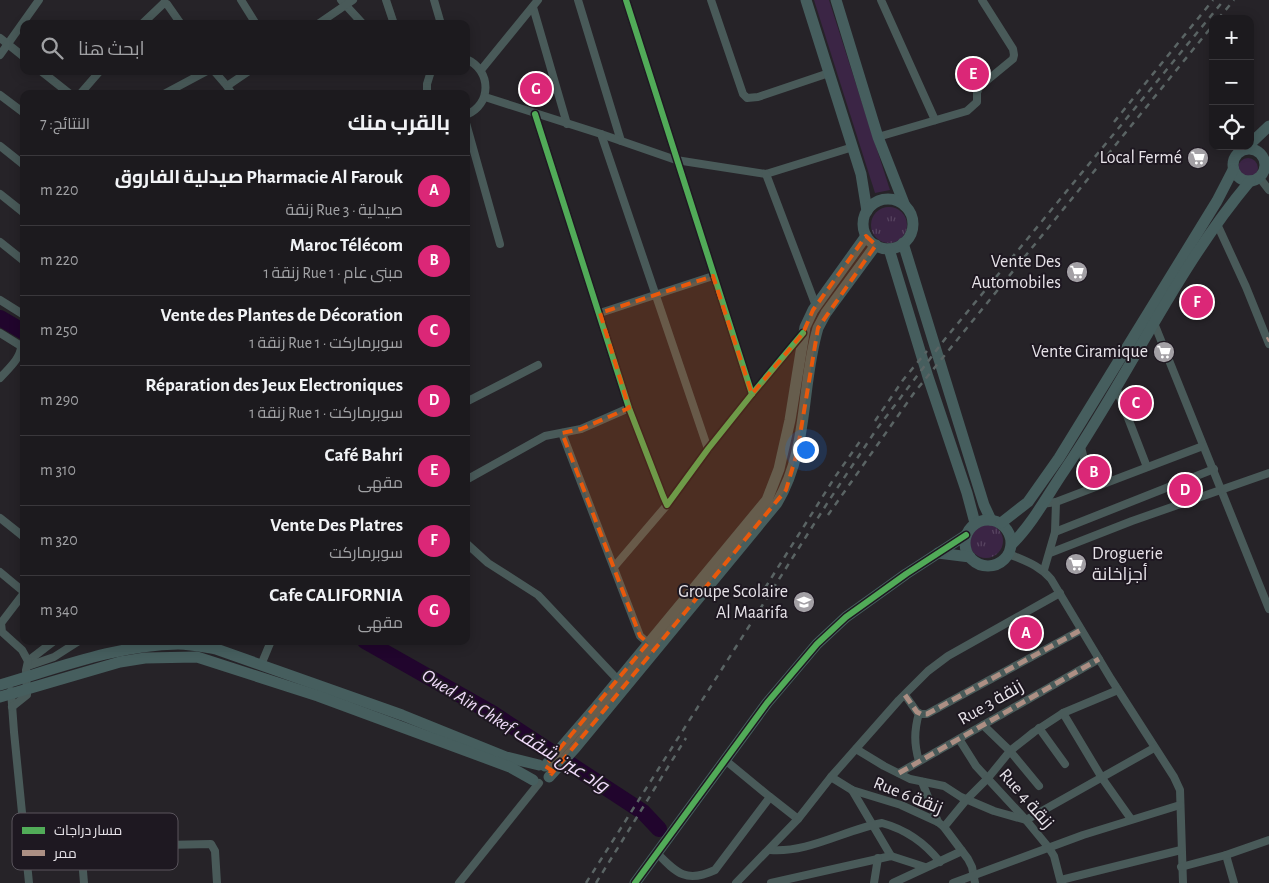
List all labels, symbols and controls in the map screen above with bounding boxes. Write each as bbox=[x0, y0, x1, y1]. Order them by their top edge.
map controls bbox=[1209, 15, 1254, 150]
button: + bbox=[1209, 15, 1254, 60]
search box bbox=[20, 20, 470, 75]
icon: search bbox=[38, 34, 66, 62]
text: ابحث هنا bbox=[78, 40, 145, 59]
pin: E bbox=[957, 55, 989, 93]
button: − bbox=[1209, 60, 1254, 105]
pin: G bbox=[520, 70, 552, 108]
button: locate bbox=[1209, 105, 1254, 150]
text: بالقرب منك bbox=[348, 113, 450, 134]
text: النتائج: 7 bbox=[40, 116, 90, 132]
supermarket icon: Local Fermé bbox=[1186, 146, 1210, 170]
place label: Local Fermé bbox=[1099, 149, 1182, 167]
text: Pharmacie Al Farouk صيدلية الفاروق bbox=[115, 168, 403, 187]
text: 220 m bbox=[40, 182, 78, 198]
text: A bbox=[429, 182, 439, 198]
text: صيدلية · Rue 3 زنقة bbox=[285, 202, 403, 218]
text: Maroc Télécom bbox=[290, 236, 403, 255]
text: 220 m bbox=[40, 252, 78, 268]
text: B bbox=[429, 252, 439, 268]
place label: Vente Des Automobiles bbox=[971, 253, 1061, 292]
supermarket icon: Vente Des Automobiles bbox=[1065, 260, 1089, 284]
text: مبنى عام · Rue 1 زنقة 1 bbox=[263, 265, 403, 281]
pin: F bbox=[1181, 283, 1213, 321]
text: Vente des Plantes de Décoration bbox=[160, 306, 403, 325]
text: 250 m bbox=[40, 322, 78, 338]
text: C bbox=[430, 322, 438, 338]
text: سوبرماركت · Rue 1 زنقة 1 bbox=[249, 335, 403, 351]
supermarket icon: Vente Ciramique bbox=[1152, 340, 1176, 364]
place label: Vente Ciramique bbox=[1031, 343, 1148, 361]
text: Réparation des Jeux Electroniques bbox=[145, 376, 403, 395]
pin: C bbox=[1120, 384, 1152, 422]
text: 290 m bbox=[40, 392, 79, 408]
text: D bbox=[429, 392, 439, 408]
text: سوبرماركت · Rue 1 زنقة 1 bbox=[249, 405, 403, 421]
your location bbox=[793, 437, 819, 463]
text: Café Bahri bbox=[325, 446, 403, 465]
pin: B bbox=[1078, 453, 1110, 491]
text: 310 m bbox=[40, 462, 76, 478]
text: E bbox=[430, 462, 438, 478]
pin: D bbox=[1169, 471, 1201, 509]
text: مقهى bbox=[358, 475, 403, 491]
text: Vente Des Platres bbox=[270, 516, 403, 535]
text: 320 m bbox=[40, 532, 78, 548]
text: F bbox=[430, 532, 438, 548]
text: سوبرماركت bbox=[329, 545, 403, 561]
place label: Droguerie أجزاخانة bbox=[1092, 545, 1163, 585]
supermarket icon: Droguerie أجزاخانة bbox=[1064, 552, 1088, 576]
place label: Groupe Scolaire Al Maarifa bbox=[678, 583, 788, 622]
text: Cafe CALIFORNIA bbox=[269, 586, 403, 605]
school or university icon: Groupe Scolaire Al Maarifa bbox=[792, 590, 816, 614]
text: 340 m bbox=[40, 602, 78, 618]
text: G bbox=[429, 602, 439, 618]
pin: A bbox=[1010, 614, 1042, 652]
text: مقهى bbox=[358, 615, 403, 631]
water label: Oued Aïn Chkef واد عين شقف bbox=[418, 665, 613, 798]
street label: Rue 3 زنقة bbox=[955, 677, 1027, 730]
street label: Rue 4 زنقة bbox=[994, 765, 1057, 833]
street label: Rue 6 زنقة bbox=[870, 774, 945, 819]
legend bbox=[12, 813, 178, 870]
text: مسار دراجات bbox=[54, 824, 122, 838]
text: ممر bbox=[53, 847, 77, 861]

